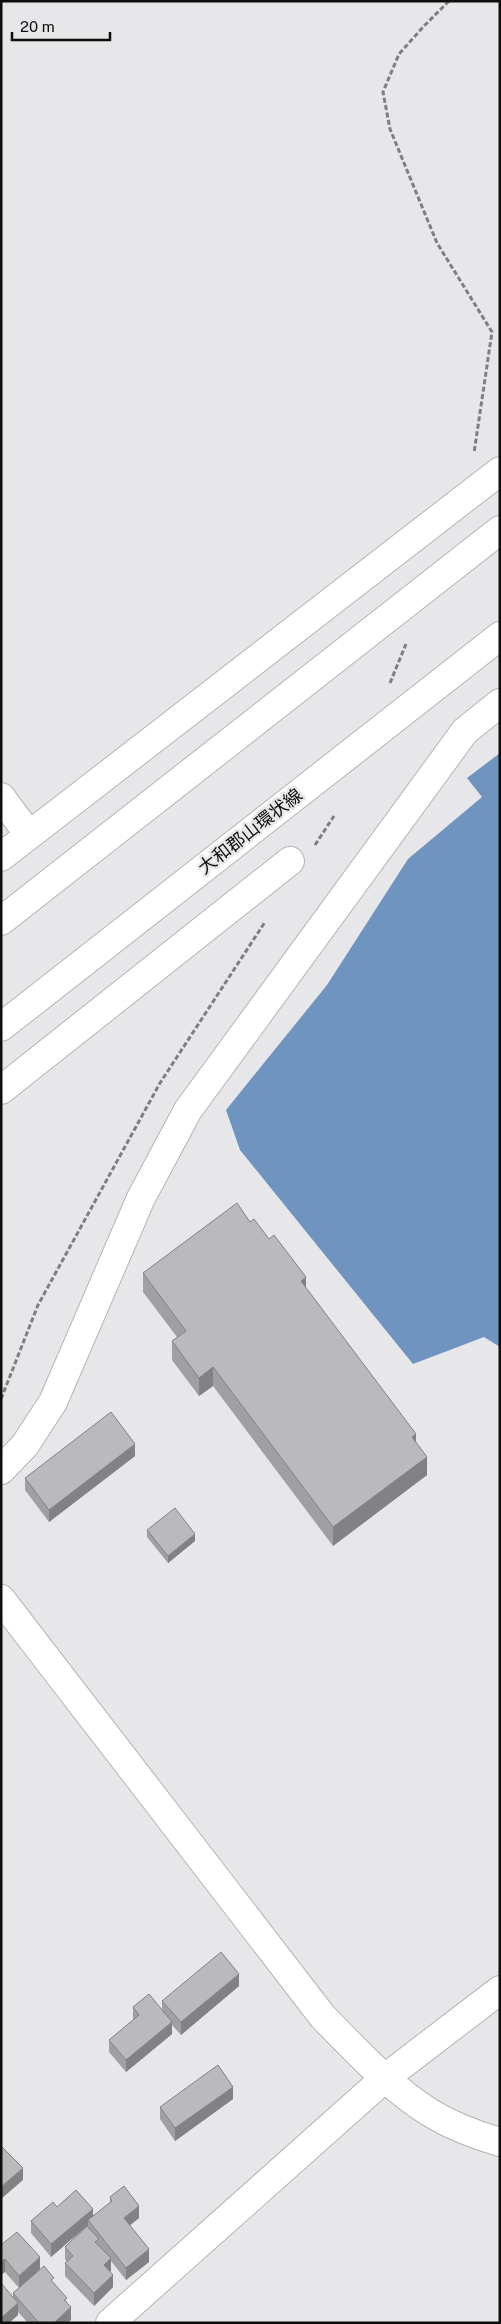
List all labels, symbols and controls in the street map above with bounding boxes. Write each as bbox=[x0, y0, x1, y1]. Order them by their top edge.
scale bar bbox=[12, 10, 110, 42]
text: 20 m bbox=[20, 18, 55, 35]
street label: 大和郡山環状線 bbox=[194, 784, 306, 878]

